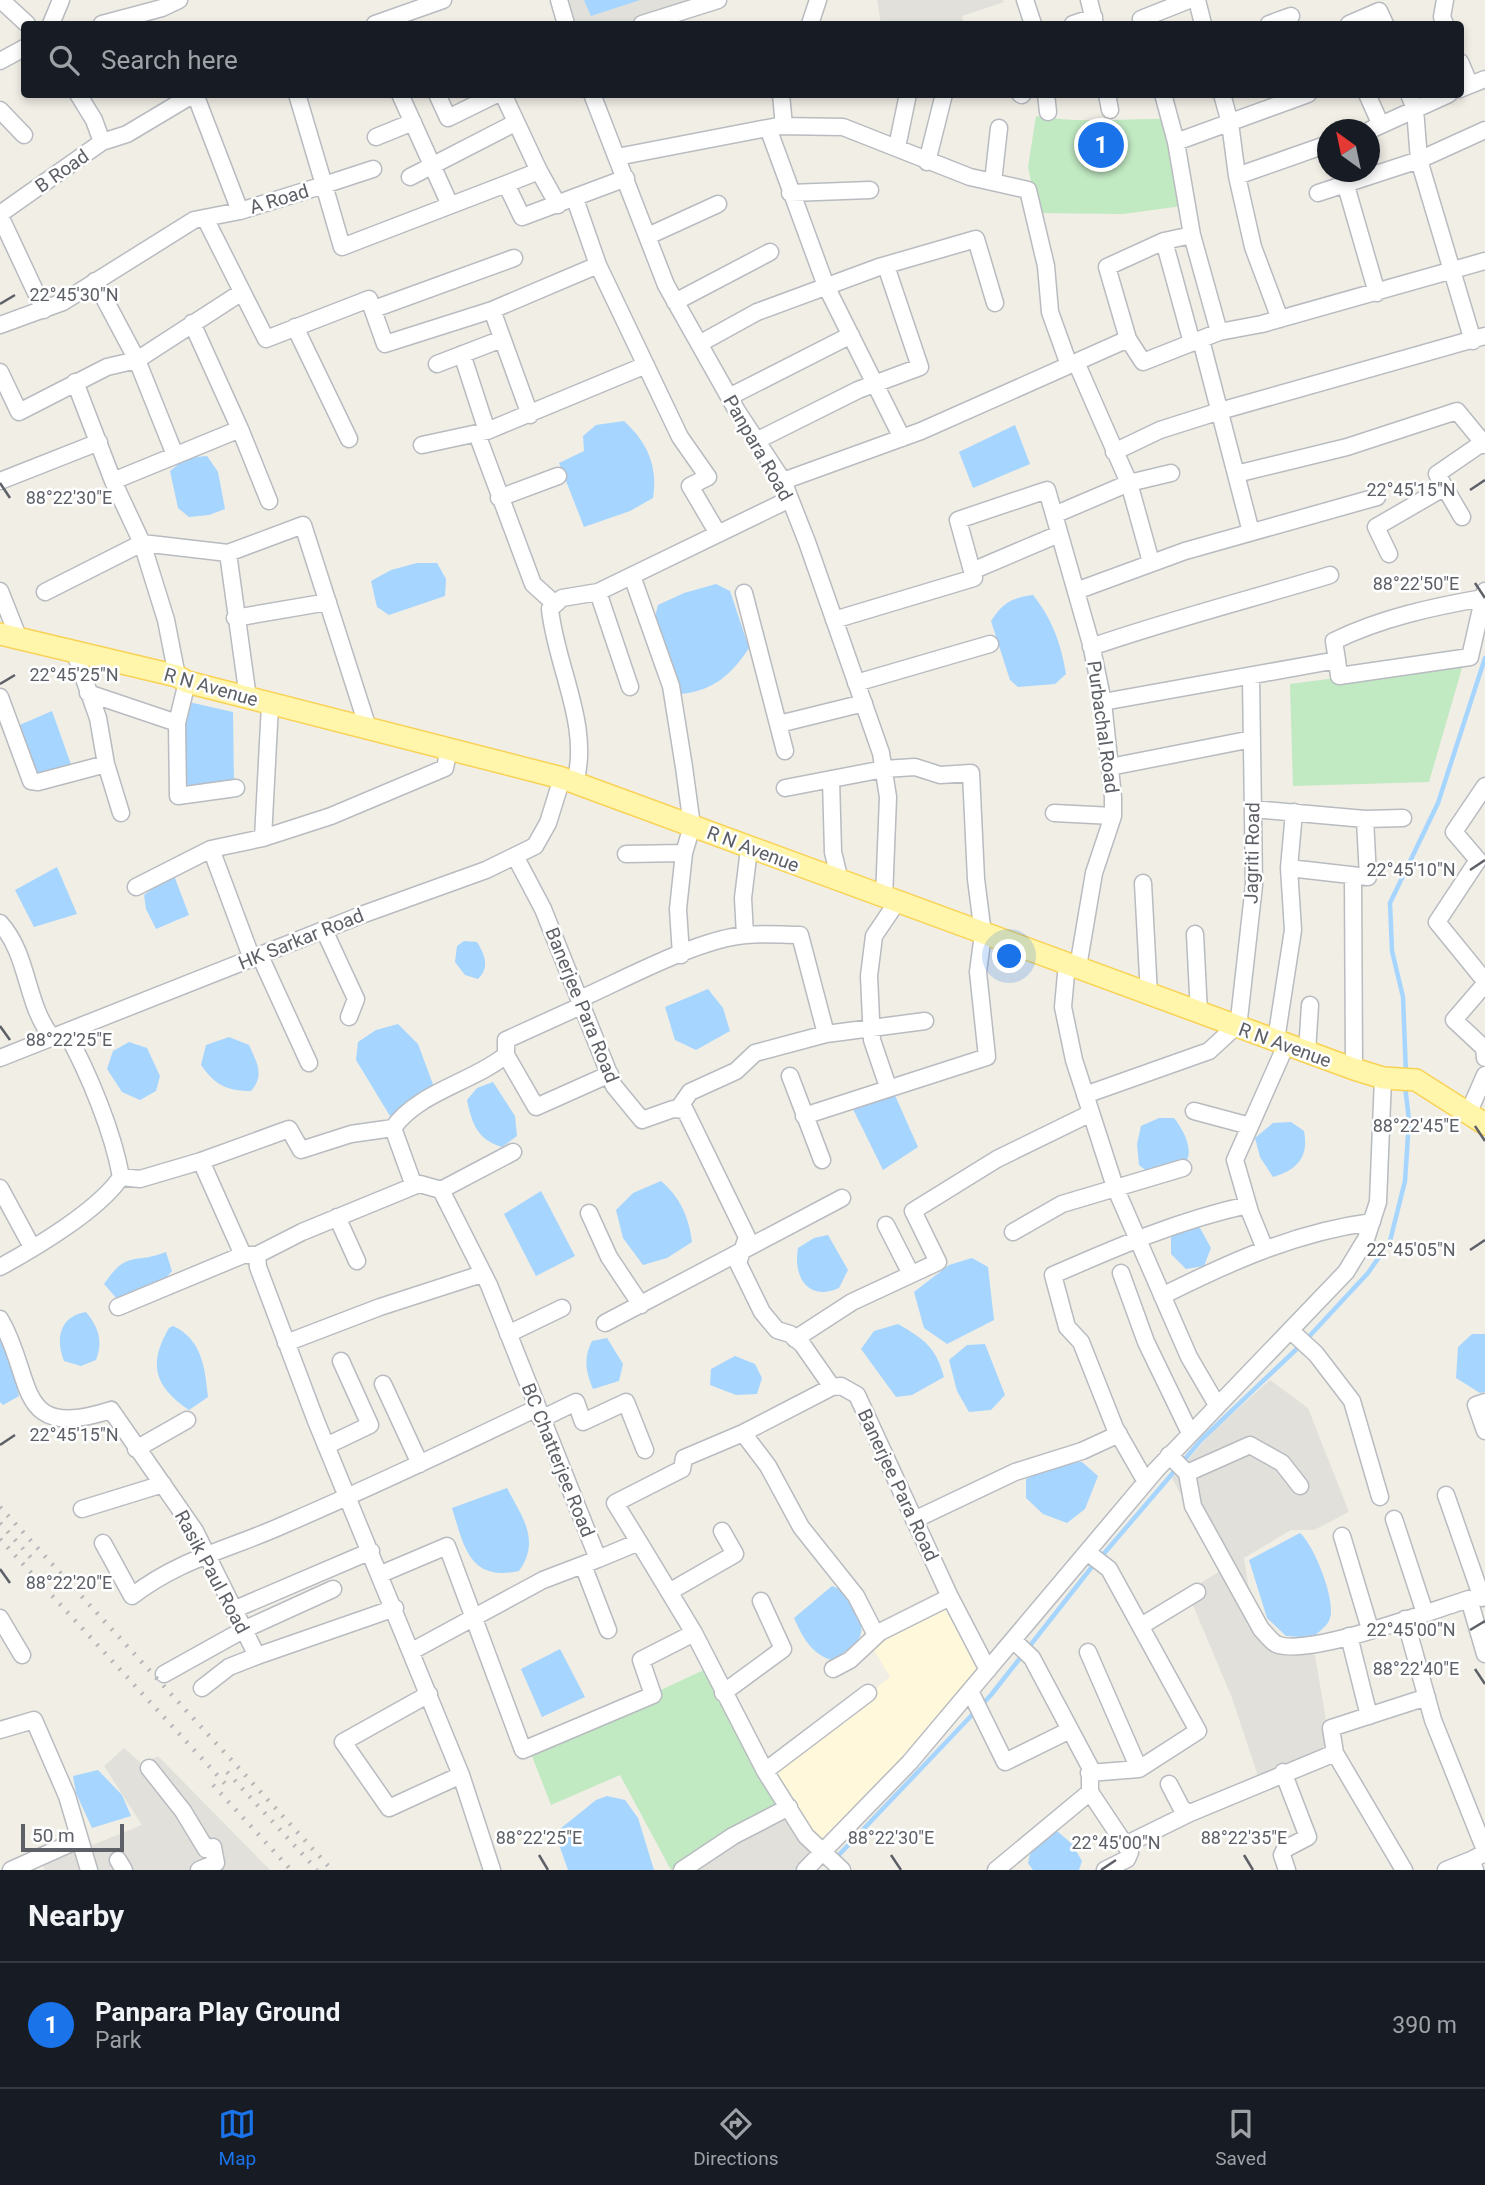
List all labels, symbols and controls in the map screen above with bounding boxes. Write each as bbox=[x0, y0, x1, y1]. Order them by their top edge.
search box bbox=[21, 21, 1464, 98]
icon: search bbox=[45, 41, 83, 79]
text: Search here bbox=[101, 45, 238, 75]
pin: 1 bbox=[1078, 119, 1124, 171]
north arrow bbox=[1317, 119, 1380, 182]
street label: B Road bbox=[31, 144, 93, 198]
street label: A Road bbox=[247, 179, 311, 219]
text: 22°45'30"N bbox=[29, 284, 119, 305]
street label: Panpara Road bbox=[718, 391, 798, 505]
text: 22°45'15"N bbox=[1366, 479, 1456, 500]
text: 88°22'30"E bbox=[26, 487, 112, 508]
text: 88°22'50"E bbox=[1373, 573, 1459, 594]
street label: Purbachal Road bbox=[1082, 659, 1124, 795]
street label: R N Avenue bbox=[161, 663, 261, 711]
text: 22°45'25"N bbox=[29, 664, 119, 685]
street label: Jagriti Road bbox=[1240, 802, 1264, 904]
street label: R N Avenue bbox=[704, 821, 802, 877]
text: 22°45'10"N bbox=[1366, 859, 1456, 880]
street label: HK Sarkar Road bbox=[235, 903, 367, 975]
street label: Banerjee Para Road bbox=[540, 924, 624, 1086]
your location bbox=[992, 939, 1026, 973]
street label: R N Avenue bbox=[1236, 1018, 1334, 1072]
text: 88°22'25"E bbox=[26, 1029, 112, 1050]
text: 88°22'45"E bbox=[1373, 1115, 1459, 1136]
text: 22°45'05"N bbox=[1366, 1239, 1456, 1260]
street label: BC Chatterjee Road bbox=[517, 1380, 599, 1540]
street label: Banerjee Para Road bbox=[853, 1405, 943, 1565]
text: 22°45'15"N bbox=[29, 1424, 119, 1445]
street label: Rasik Paul Road bbox=[170, 1506, 254, 1638]
text: 88°22'20"E bbox=[26, 1572, 112, 1593]
text: 22°45'00"N bbox=[1366, 1619, 1456, 1640]
text: 88°22'40"E bbox=[1373, 1658, 1459, 1679]
scale bar bbox=[21, 1821, 124, 1853]
text: 50 m bbox=[32, 1824, 75, 1847]
text: 88°22'25"E bbox=[496, 1827, 582, 1848]
text: 88°22'30"E bbox=[848, 1827, 934, 1848]
text: 88°22'35"E bbox=[1201, 1827, 1287, 1848]
text: 22°45'00"N bbox=[1071, 1832, 1161, 1853]
text: Nearby bbox=[28, 1898, 124, 1933]
text: Panpara Play Ground bbox=[95, 1997, 340, 2027]
text: 1 bbox=[44, 2012, 58, 2039]
text: 390 m bbox=[1392, 2012, 1457, 2039]
text: Park bbox=[95, 2027, 141, 2054]
tab: Map bbox=[218, 2105, 256, 2170]
tab: Directions bbox=[693, 2105, 778, 2170]
tab: Saved bbox=[1215, 2105, 1267, 2170]

